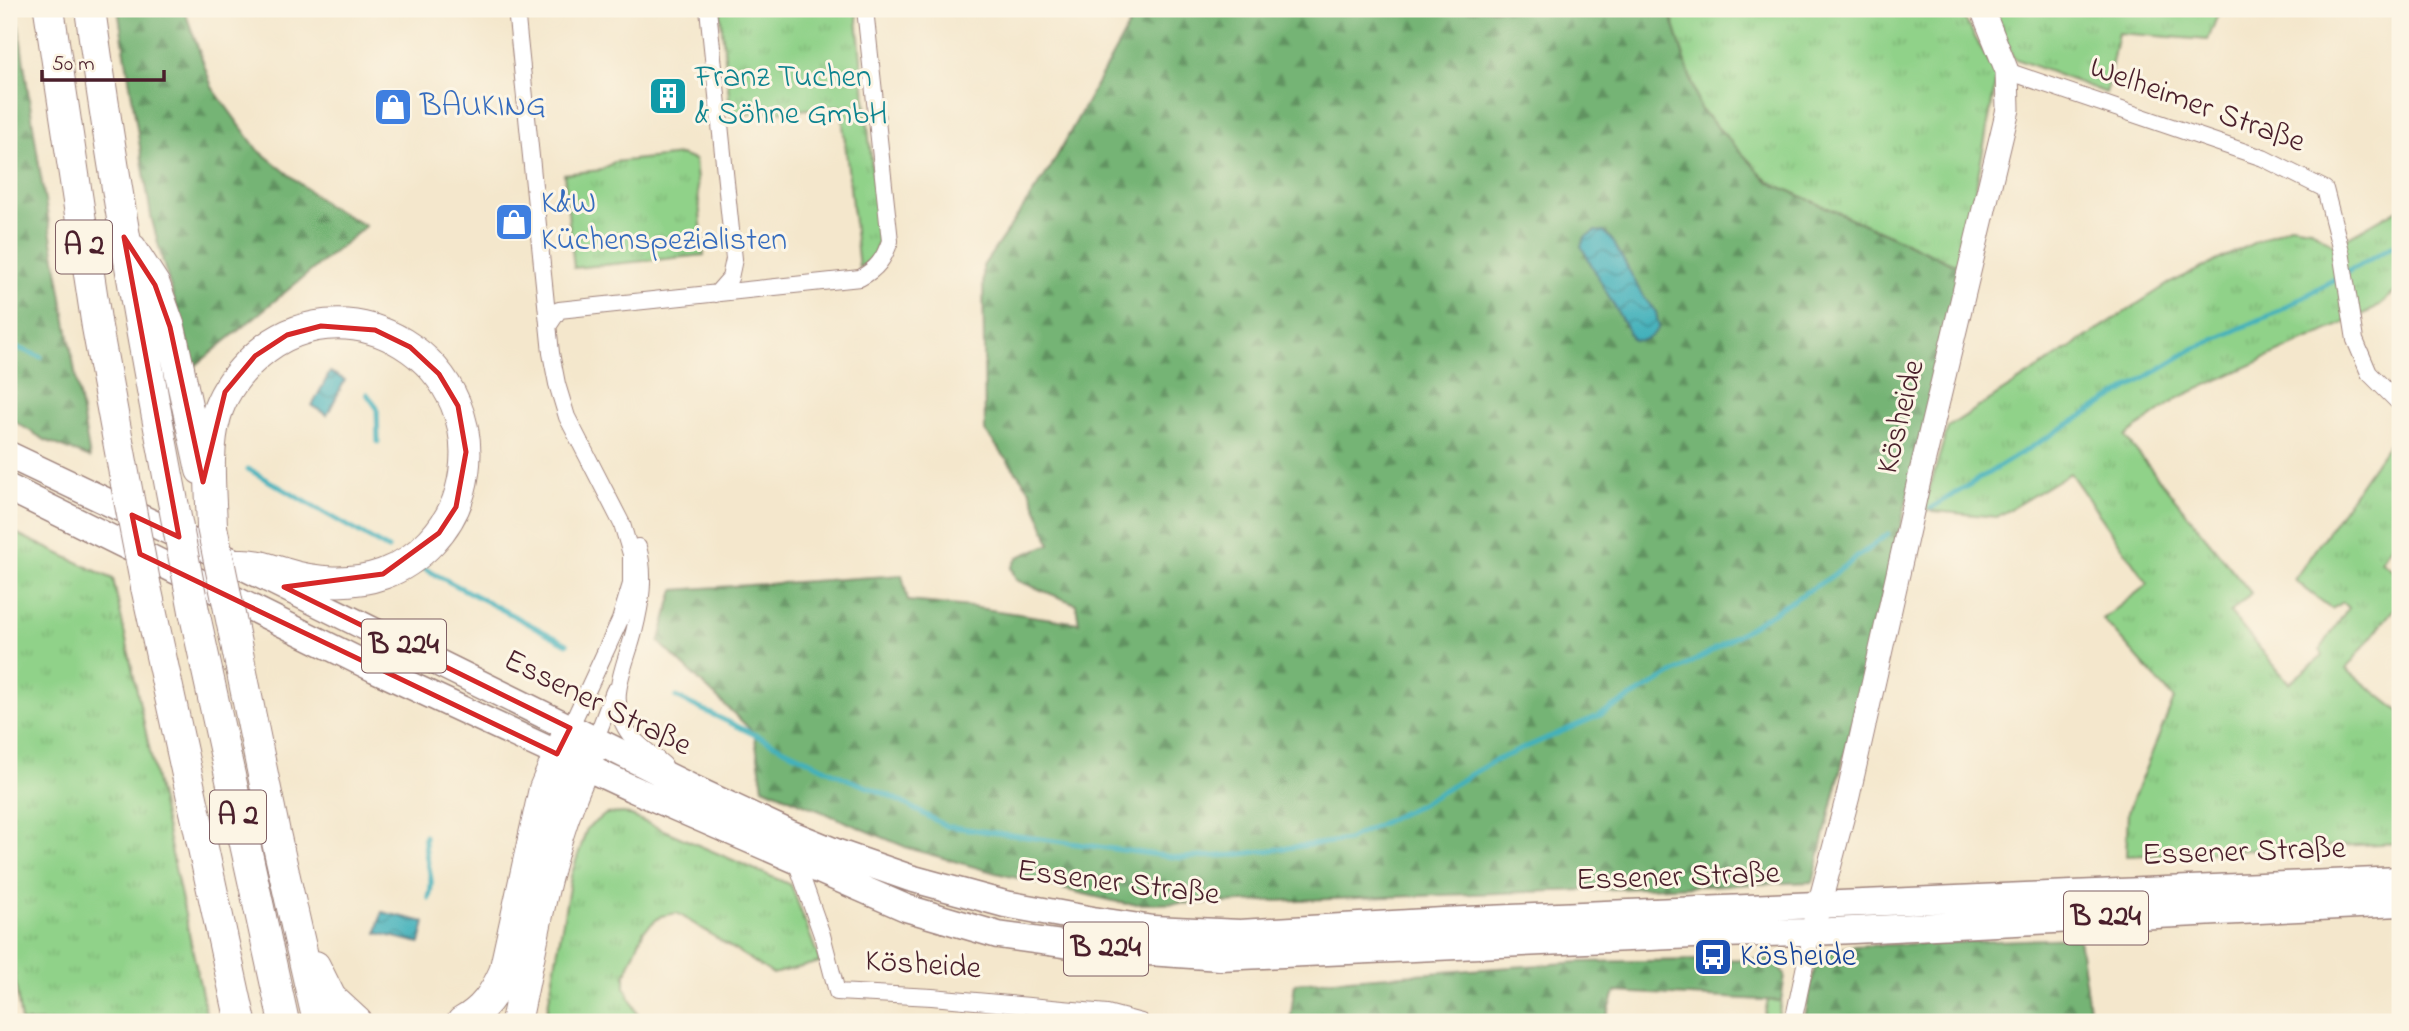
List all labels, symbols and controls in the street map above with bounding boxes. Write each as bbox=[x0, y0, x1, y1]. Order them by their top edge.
scale bar bbox=[42, 38, 164, 82]
street label: Welheimer Straße bbox=[2083, 45, 2312, 167]
text: 50 m bbox=[52, 50, 95, 80]
place label: Franz Tuchen & Söhne GmbH bbox=[694, 55, 888, 139]
building icon: Franz Tuchen & Söhne GmbH bbox=[647, 75, 689, 117]
place label: BAUKING bbox=[419, 84, 546, 131]
shop icon: BAUKING bbox=[372, 86, 414, 128]
place label: K&W Küchenspezialisten bbox=[541, 181, 787, 265]
shop icon: K&W Küchenspezialisten bbox=[493, 201, 535, 243]
road number: A 2 bbox=[56, 220, 112, 274]
street label: Kösheide bbox=[1865, 354, 1939, 479]
road number: B 224 bbox=[362, 620, 446, 673]
street label: Essener Straße bbox=[495, 638, 700, 770]
road number: A 2 bbox=[210, 790, 266, 844]
street label: Essener Straße bbox=[2141, 826, 2347, 880]
street label: Essener Straße bbox=[1014, 848, 1223, 920]
street label: Essener Straße bbox=[1575, 851, 1781, 905]
road number: B 224 bbox=[2064, 891, 2148, 944]
road number: B 224 bbox=[1064, 923, 1148, 976]
place label: Kösheide bbox=[1740, 934, 1857, 981]
bus stop icon: Kösheide bbox=[1692, 936, 1734, 978]
street label: Kösheide bbox=[863, 939, 983, 994]

